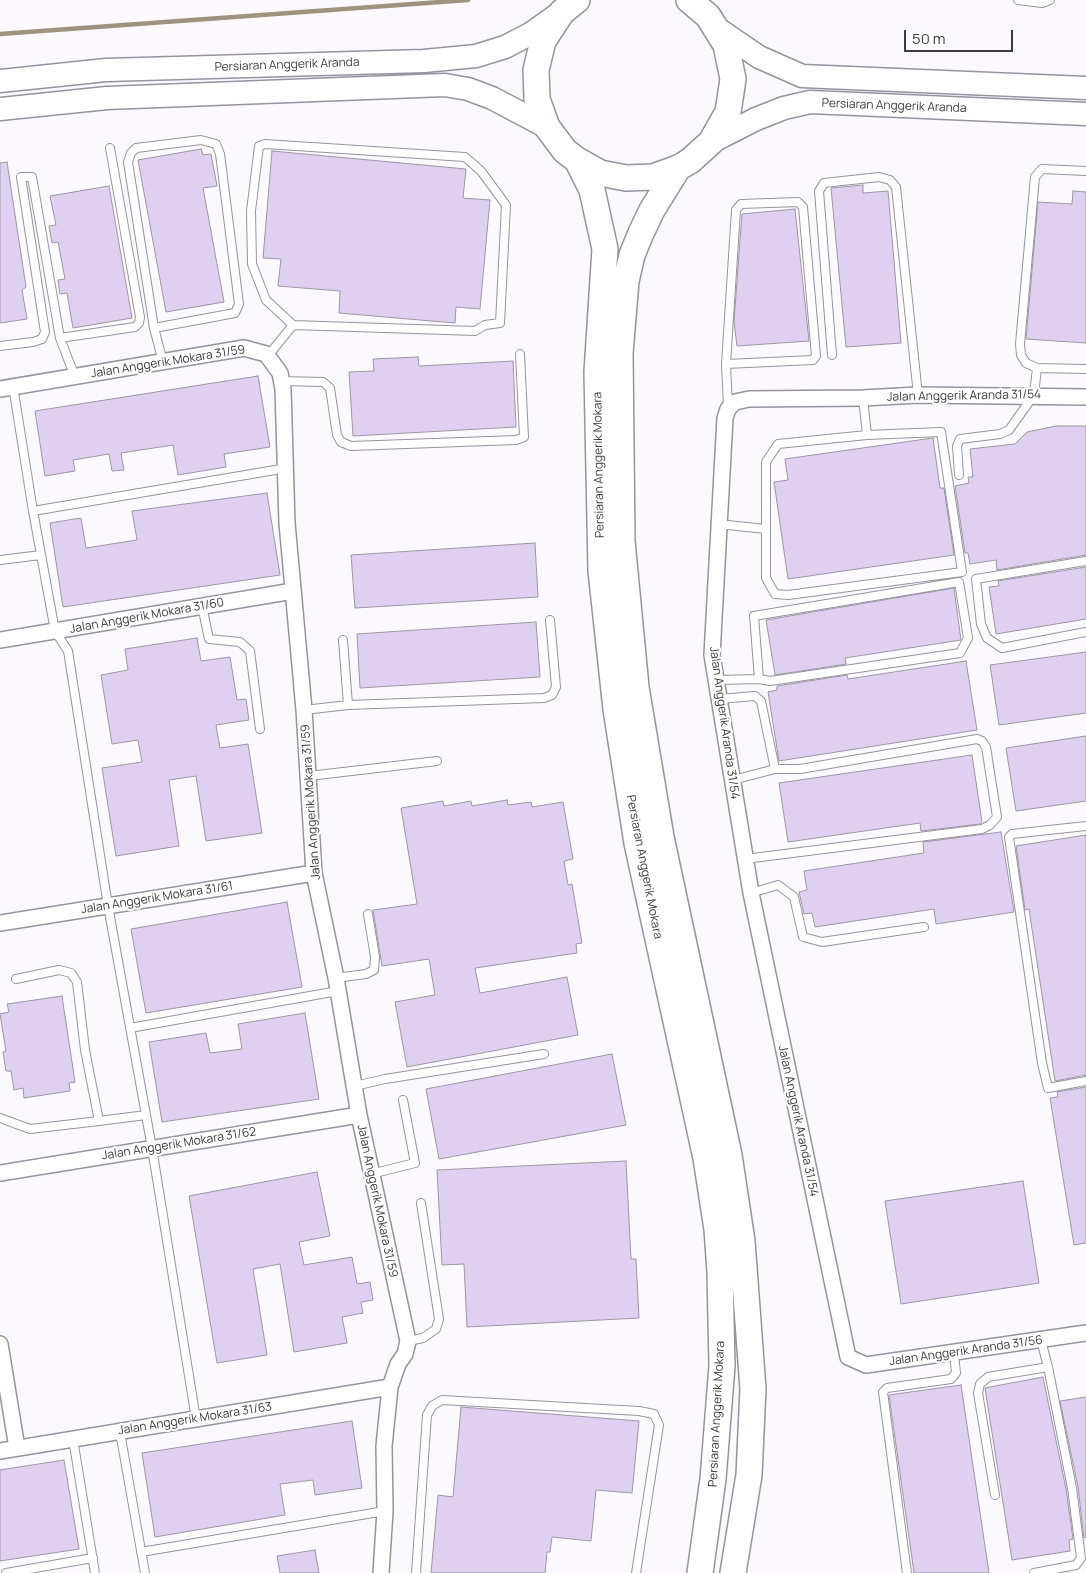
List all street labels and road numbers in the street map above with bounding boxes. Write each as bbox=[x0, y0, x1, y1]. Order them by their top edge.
street label: Persiaran Anggerik Aranda bbox=[214, 55, 360, 75]
street label: Persiaran Anggerik Aranda bbox=[821, 96, 967, 116]
street label: Jalan Anggerik Mokara 31/59 bbox=[90, 343, 246, 381]
street label: Jalan Anggerik Aranda 31/54 bbox=[887, 387, 1041, 405]
street label: Persiaran Anggerik Mokara bbox=[591, 392, 607, 538]
street label: Jalan Anggerik Mokara 31/60 bbox=[69, 595, 225, 637]
street label: Jalan Anggerik Aranda 31/54 bbox=[706, 646, 742, 800]
street label: Jalan Anggerik Mokara 31/59 bbox=[298, 724, 324, 880]
street label: Persiaran Anggerik Mokara bbox=[623, 794, 665, 940]
street label: Jalan Anggerik Mokara 31/61 bbox=[80, 879, 234, 917]
street label: Jalan Anggerik Aranda 31/54 bbox=[775, 1044, 821, 1198]
street label: Jalan Anggerik Mokara 31/59 bbox=[354, 1123, 400, 1279]
street label: Jalan Anggerik Mokara 31/62 bbox=[101, 1125, 257, 1163]
street label: Jalan Anggerik Aranda 31/56 bbox=[888, 1333, 1044, 1369]
street label: Persiaran Anggerik Mokara bbox=[706, 1341, 728, 1487]
street label: Jalan Anggerik Mokara 31/63 bbox=[117, 1400, 273, 1438]

